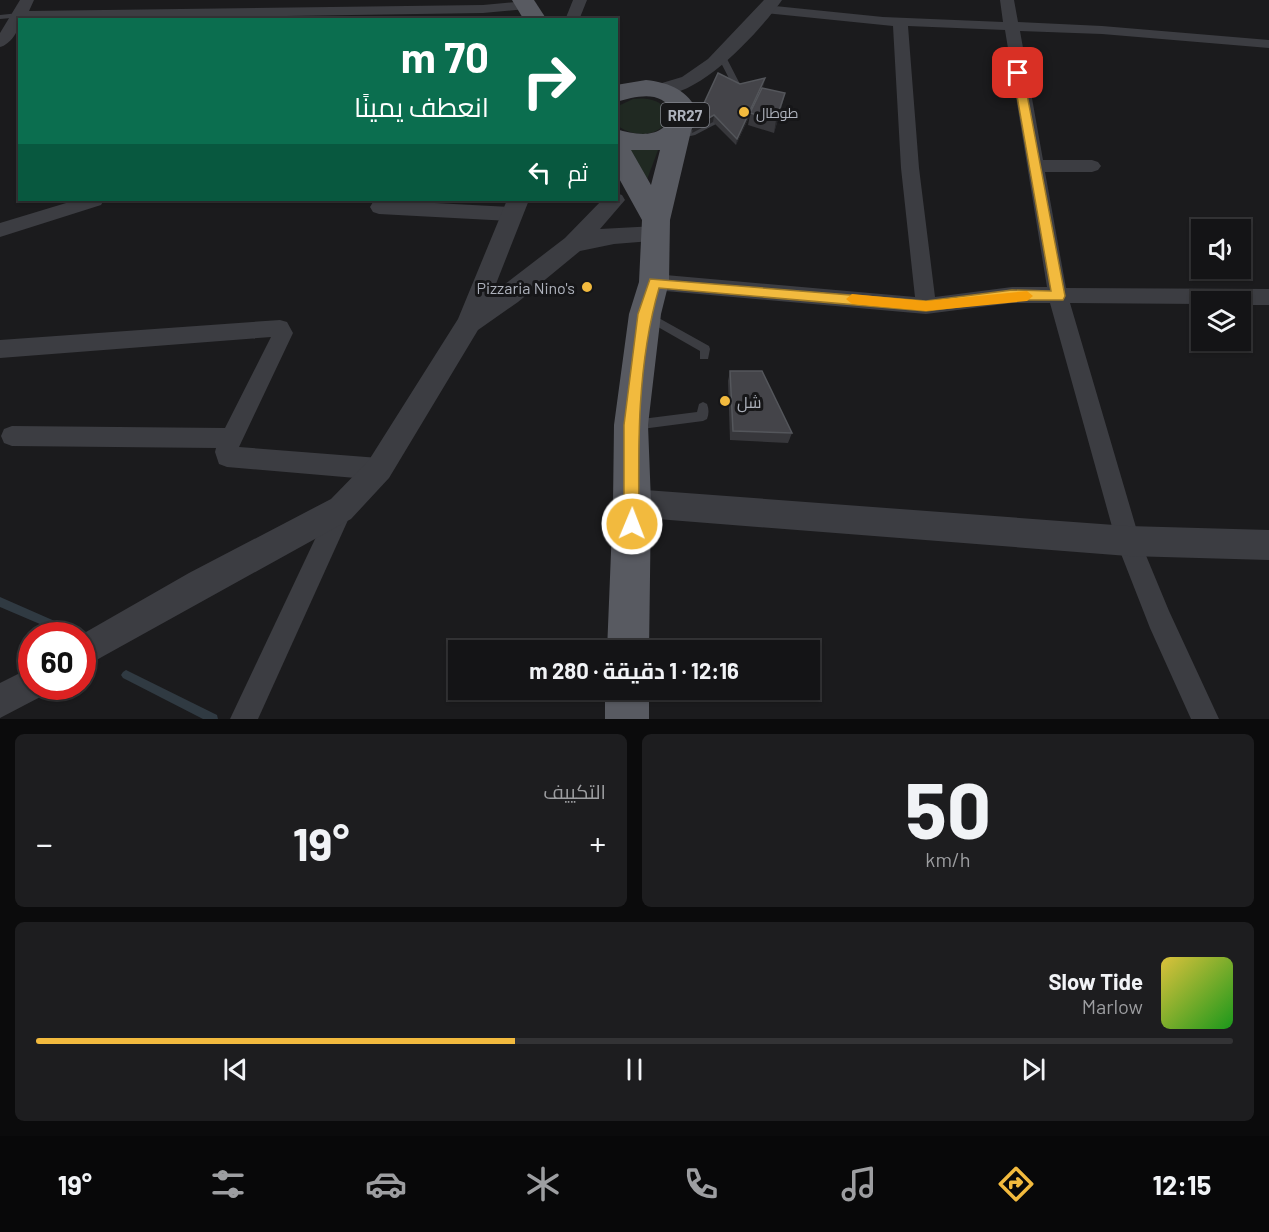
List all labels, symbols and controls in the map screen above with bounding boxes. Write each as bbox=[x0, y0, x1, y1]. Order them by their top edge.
text: 70 m bbox=[401, 31, 489, 81]
icon: right bbox=[510, 42, 588, 120]
pin bbox=[992, 47, 1043, 98]
icon: arrive bbox=[1001, 56, 1034, 89]
text: انعطف يمينًا bbox=[354, 90, 489, 122]
road number: RR27 bbox=[661, 103, 709, 127]
place label: طوطال bbox=[756, 104, 798, 122]
marker: طوطال bbox=[737, 105, 751, 119]
icon: left bbox=[523, 156, 556, 189]
text: ثم bbox=[568, 159, 588, 185]
map controls bbox=[1191, 219, 1251, 351]
button: sound bbox=[1191, 219, 1251, 279]
place label: Pizzaria Nino's bbox=[476, 278, 575, 297]
marker: Pizzaria Nino's bbox=[580, 280, 594, 294]
button: layers bbox=[1191, 291, 1251, 351]
place label: شل bbox=[737, 392, 761, 413]
marker: شل bbox=[718, 394, 732, 408]
position arrow bbox=[600, 492, 664, 556]
speed limit sign: 60 bbox=[18, 622, 96, 700]
text: 12:16 · 1 دقيقة · 280 m bbox=[529, 657, 739, 683]
text: 50 bbox=[905, 761, 991, 855]
text: التكييف bbox=[543, 779, 606, 803]
text: 19° bbox=[293, 816, 349, 870]
text: − bbox=[36, 823, 53, 863]
text: + bbox=[590, 823, 606, 863]
text: km/h bbox=[925, 847, 971, 871]
text: Slow Tide bbox=[1048, 968, 1143, 994]
text: Marlow bbox=[1082, 994, 1143, 1018]
icon: previous bbox=[219, 1053, 252, 1086]
icon: pause bbox=[618, 1053, 651, 1086]
icon: next bbox=[1017, 1053, 1050, 1086]
icon: filters bbox=[207, 1163, 249, 1205]
icon: car bbox=[365, 1163, 407, 1205]
icon: climate bbox=[522, 1163, 564, 1205]
icon: phone bbox=[680, 1163, 722, 1205]
icon: music bbox=[838, 1163, 880, 1205]
icon: directions bbox=[995, 1163, 1037, 1205]
text: 19° bbox=[58, 1168, 92, 1200]
text: 12:15 bbox=[1153, 1168, 1211, 1200]

